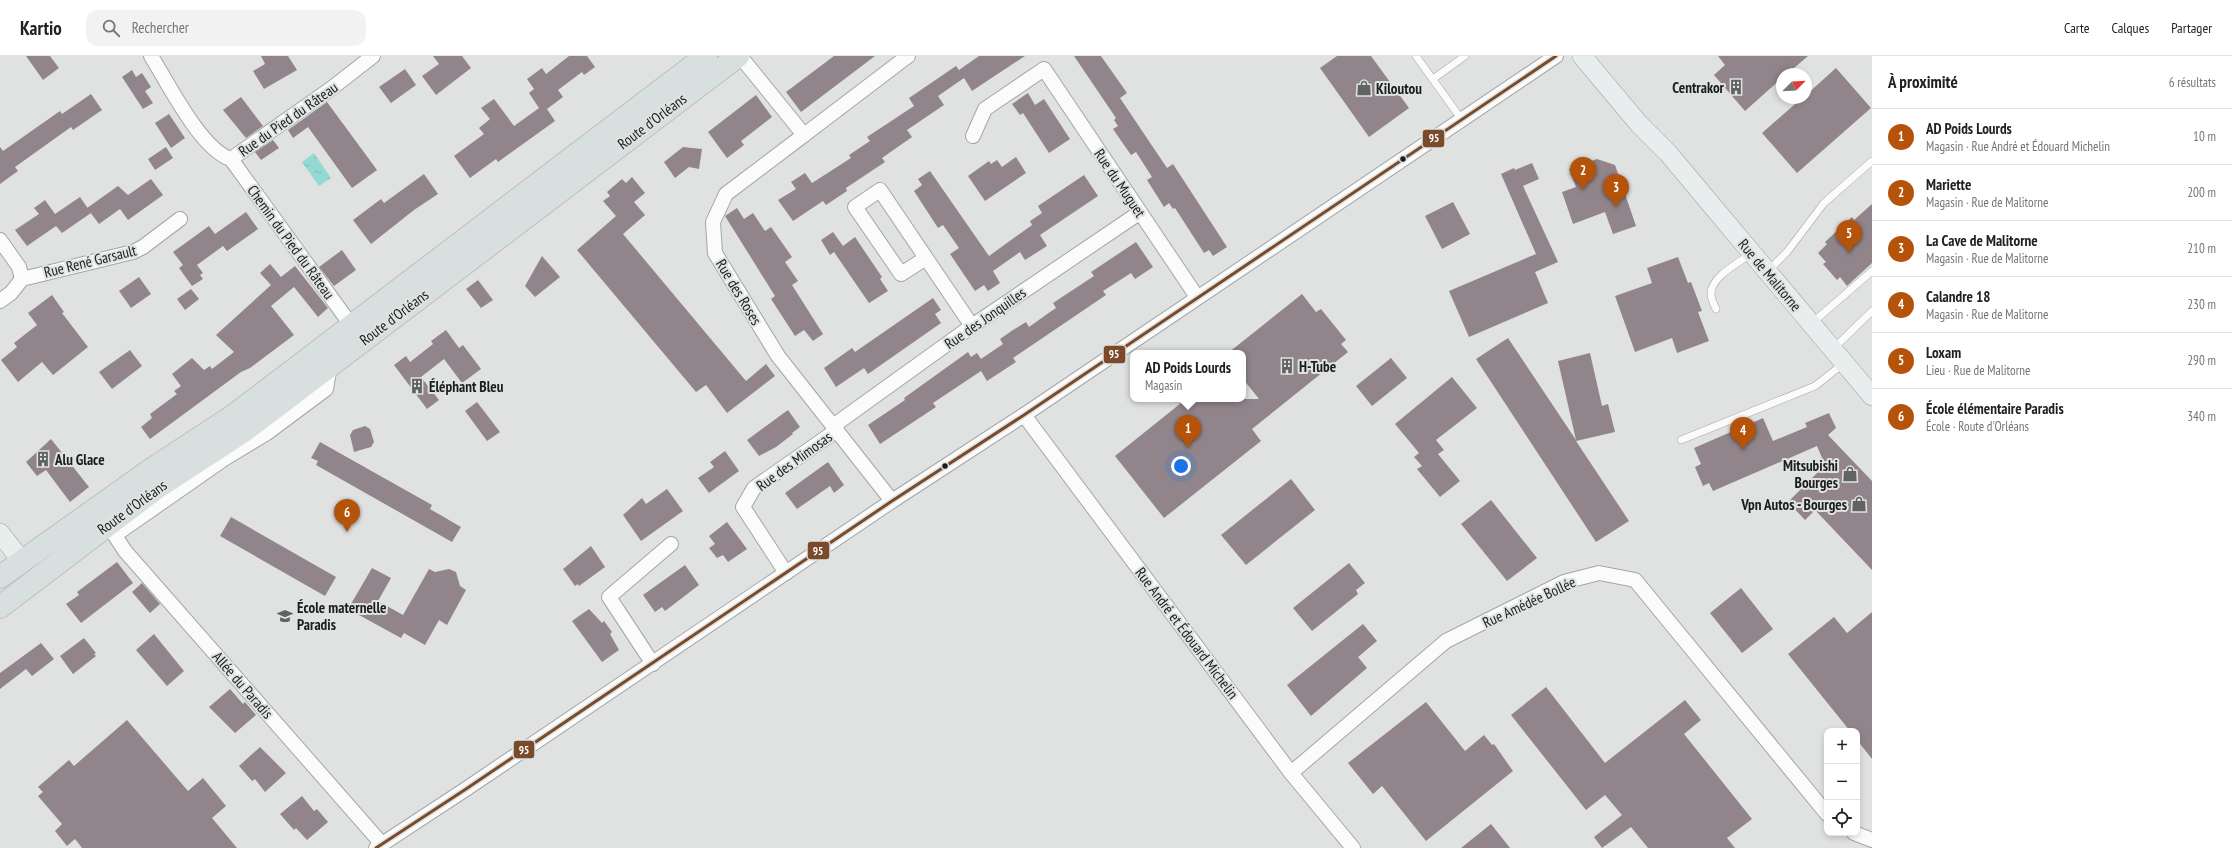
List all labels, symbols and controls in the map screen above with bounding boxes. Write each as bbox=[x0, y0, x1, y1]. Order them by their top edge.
search box bbox=[86, 10, 366, 46]
text: Kartio bbox=[20, 16, 62, 40]
icon: search bbox=[100, 17, 122, 39]
text: Rechercher bbox=[132, 18, 189, 37]
text: Carte bbox=[2064, 19, 2089, 37]
text: Calques bbox=[2111, 19, 2149, 37]
text: Partager bbox=[2171, 19, 2212, 37]
north arrow bbox=[1776, 68, 1812, 104]
text: À proximité bbox=[1888, 71, 1958, 93]
text: 6 résultats bbox=[2169, 74, 2216, 91]
street label: Rue du Pied du Râteau bbox=[235, 78, 341, 160]
place label: Centrakor bbox=[1672, 78, 1725, 97]
building icon: Centrakor bbox=[1727, 78, 1745, 96]
shop icon: Kiloutou bbox=[1355, 79, 1373, 97]
place label: Kiloutou bbox=[1376, 79, 1422, 98]
street label: Route d'Orléans bbox=[614, 89, 690, 153]
text: AD Poids Lourds bbox=[1926, 119, 2012, 138]
text: 1 bbox=[1898, 128, 1904, 145]
text: 10 m bbox=[2193, 128, 2216, 145]
line badge: 95 bbox=[1422, 129, 1445, 148]
text: 95 bbox=[1429, 131, 1439, 145]
text: Magasin · Rue André et Édouard Michelin bbox=[1926, 138, 2110, 155]
street label: Rue du Muguet bbox=[1090, 145, 1150, 221]
unlabelled marker bbox=[1398, 154, 1408, 164]
pin: 2 bbox=[1570, 157, 1596, 190]
pin: 3 bbox=[1603, 174, 1629, 207]
text: Mariette bbox=[1926, 175, 1971, 194]
street label: Chemin du Pied du Râteau bbox=[243, 181, 339, 303]
text: 2 bbox=[1898, 184, 1904, 201]
text: 200 m bbox=[2187, 184, 2216, 201]
text: Magasin · Rue de Malitorne bbox=[1926, 194, 2048, 211]
pin: 5 bbox=[1836, 220, 1862, 253]
text: La Cave de Malitorne bbox=[1926, 231, 2038, 250]
street label: Rue de Malitorne bbox=[1734, 235, 1806, 315]
street label: Rue René Garsault bbox=[42, 240, 138, 282]
text: 3 bbox=[1898, 240, 1904, 257]
text: 210 m bbox=[2187, 240, 2216, 257]
text: Magasin · Rue de Malitorne bbox=[1926, 250, 2048, 267]
street label: Rue des Roses bbox=[712, 256, 766, 328]
street label: Rue des Jonquilles bbox=[941, 283, 1029, 353]
street label: Route d'Orléans bbox=[356, 285, 432, 349]
text: Calandre 18 bbox=[1926, 287, 1990, 306]
text: 4 bbox=[1898, 296, 1904, 313]
text: 230 m bbox=[2187, 296, 2216, 313]
text: Magasin · Rue de Malitorne bbox=[1926, 306, 2048, 323]
text: Loxam bbox=[1926, 343, 1961, 362]
line badge: 95 bbox=[1103, 345, 1126, 364]
text: 95 bbox=[1109, 347, 1119, 361]
popup bbox=[1130, 350, 1246, 402]
text: 5 bbox=[1898, 352, 1904, 369]
text: 290 m bbox=[2187, 352, 2216, 369]
building icon: H-Tube bbox=[1278, 357, 1296, 375]
place label: H-Tube bbox=[1299, 357, 1336, 376]
text: AD Poids Lourds bbox=[1145, 358, 1231, 377]
text: Lieu · Rue de Malitorne bbox=[1926, 362, 2030, 379]
building icon: Éléphant Bleu bbox=[408, 377, 426, 395]
place label: Éléphant Bleu bbox=[429, 377, 504, 396]
text: Magasin bbox=[1145, 377, 1182, 394]
text: École élémentaire Paradis bbox=[1926, 399, 2064, 418]
text: 6 bbox=[1898, 408, 1904, 425]
text: 340 m bbox=[2187, 408, 2216, 425]
pin: 1 bbox=[1175, 415, 1201, 448]
pin: 4 bbox=[1730, 417, 1756, 450]
text: École · Route d'Orléans bbox=[1926, 418, 2029, 435]
street label: Rue des Mimosas bbox=[752, 427, 836, 495]
building icon: Alu Glace bbox=[34, 450, 52, 468]
place label: Alu Glace bbox=[54, 450, 105, 469]
your location bbox=[1171, 456, 1191, 476]
place label: Mitsubishi Bourges bbox=[1783, 456, 1838, 492]
unlabelled marker bbox=[940, 461, 950, 471]
shop icon: Mitsubishi Bourges bbox=[1841, 465, 1859, 483]
street label: Route d'Orléans bbox=[93, 475, 171, 539]
place label: Vpn Autos - Bourges bbox=[1740, 495, 1847, 514]
shop icon: Vpn Autos - Bourges bbox=[1850, 495, 1868, 513]
pin: 6 bbox=[334, 499, 360, 532]
line badge: 95 bbox=[807, 541, 830, 560]
text: 95 bbox=[813, 544, 823, 558]
street label: Rue André et Édouard Michelin bbox=[1131, 563, 1243, 703]
street label: Rue Amédée Bollée bbox=[1479, 572, 1579, 632]
place label: École maternelle Paradis bbox=[297, 598, 387, 634]
school or university icon: École maternelle Paradis bbox=[276, 607, 294, 625]
street label: Allée du Paradis bbox=[209, 647, 277, 723]
map controls bbox=[1824, 728, 1860, 836]
button: + bbox=[1824, 728, 1860, 764]
line badge: 95 bbox=[513, 740, 535, 759]
text: 95 bbox=[519, 743, 529, 757]
button: − bbox=[1824, 764, 1860, 800]
button: locate bbox=[1824, 800, 1860, 836]

